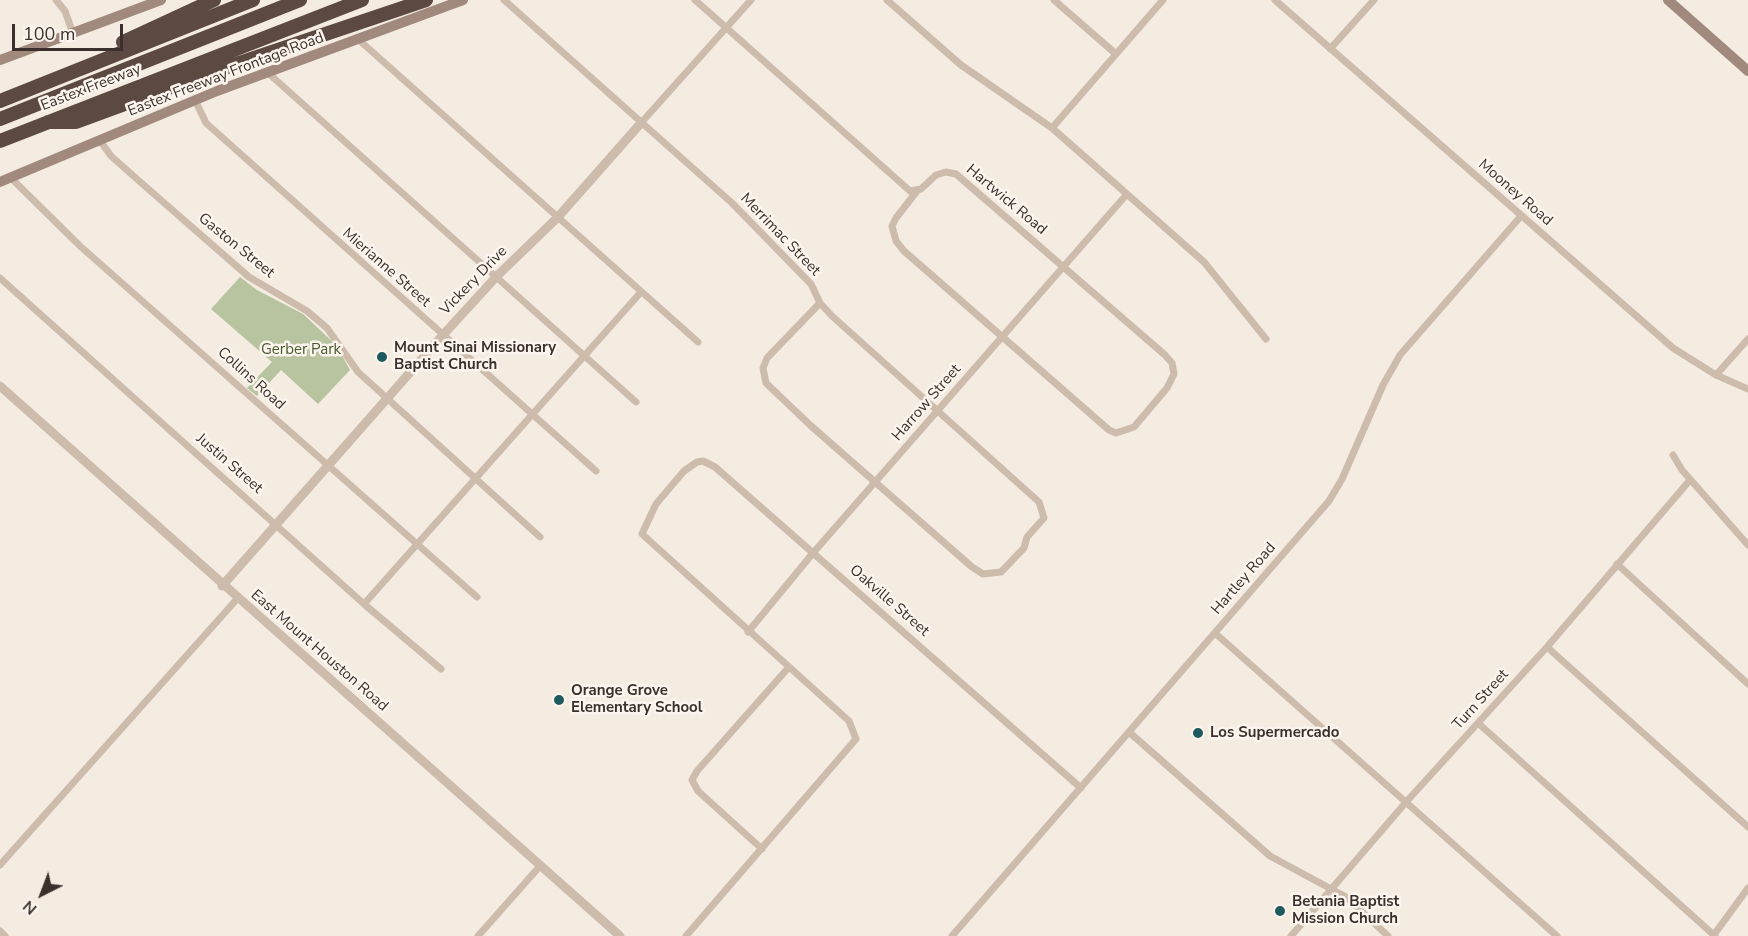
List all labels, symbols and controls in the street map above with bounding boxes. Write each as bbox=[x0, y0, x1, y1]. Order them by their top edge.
scale bar bbox=[15, 12, 126, 50]
text: 100 m bbox=[23, 22, 75, 46]
street label: Eastex Freeway Frontage Road bbox=[125, 29, 327, 121]
street label: Eastex Freeway bbox=[38, 61, 144, 115]
street label: Mooney Road bbox=[1474, 156, 1556, 230]
street label: Hartwick Road bbox=[962, 161, 1050, 239]
street label: Merrimac Street bbox=[736, 190, 824, 280]
street label: Gaston Street bbox=[194, 210, 278, 282]
street label: Mierianne Street bbox=[338, 225, 434, 311]
street label: Vickery Drive bbox=[437, 243, 511, 319]
place label: Mount Sinai Missionary Baptist Church bbox=[394, 339, 556, 374]
park label: Gerber Park bbox=[261, 341, 341, 359]
street label: Collins Road bbox=[213, 344, 289, 414]
marker: Mount Sinai Missionary Baptist Church bbox=[375, 350, 389, 364]
street label: Harrow Street bbox=[889, 361, 965, 445]
street label: Justin Street bbox=[192, 430, 266, 498]
street label: Hartley Road bbox=[1208, 539, 1280, 619]
street label: Oakville Street bbox=[846, 562, 932, 640]
street label: East Mount Houston Road bbox=[247, 586, 391, 716]
street label: Turn Street bbox=[1449, 666, 1513, 734]
place label: Orange Grove Elementary School bbox=[571, 682, 702, 717]
marker: Orange Grove Elementary School bbox=[552, 693, 566, 707]
place label: Los Supermercado bbox=[1210, 724, 1339, 742]
marker: Los Supermercado bbox=[1191, 726, 1205, 740]
north arrow bbox=[12, 864, 72, 924]
place label: Betania Baptist Mission Church bbox=[1292, 893, 1399, 928]
text: N bbox=[18, 895, 42, 920]
marker: Betania Baptist Mission Church bbox=[1273, 904, 1287, 918]

